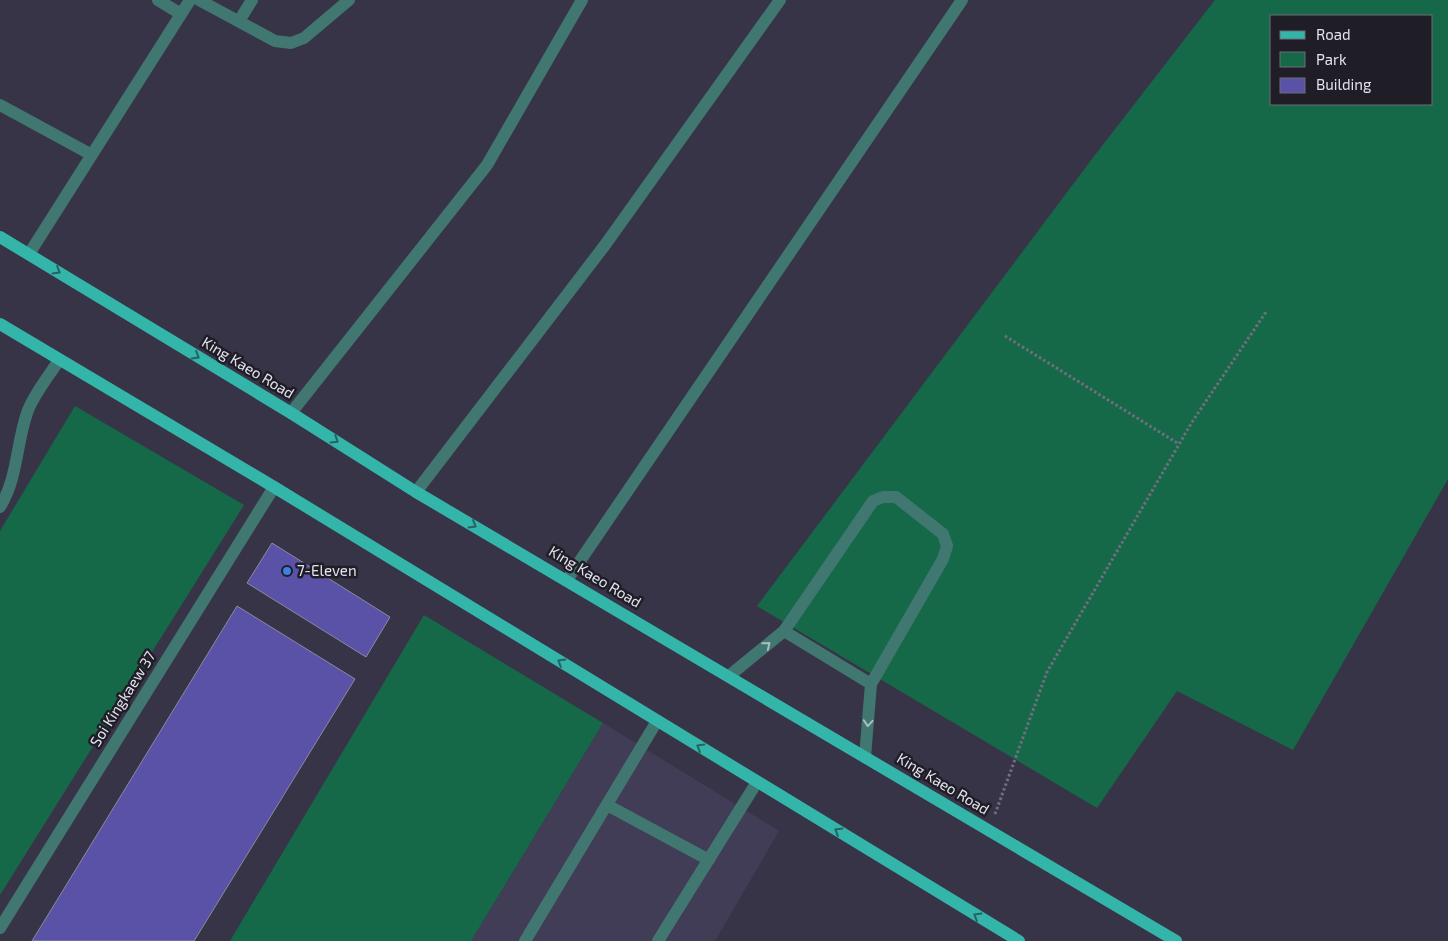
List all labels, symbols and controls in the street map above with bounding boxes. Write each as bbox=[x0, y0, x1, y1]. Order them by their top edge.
legend bbox=[1270, 15, 1433, 105]
text: Road bbox=[1316, 25, 1351, 43]
text: Park bbox=[1316, 50, 1347, 68]
text: Building bbox=[1316, 75, 1372, 93]
one-way arrow bbox=[51, 265, 60, 275]
street label: King Kaeo Road bbox=[199, 332, 298, 402]
one-way arrow bbox=[190, 349, 199, 359]
one-way arrow bbox=[329, 434, 338, 444]
one-way arrow bbox=[468, 519, 477, 529]
street label: King Kaeo Road bbox=[546, 541, 645, 611]
place label: 7-Eleven bbox=[297, 561, 357, 579]
marker: 7-Eleven bbox=[281, 565, 293, 577]
one-way arrow bbox=[761, 643, 770, 651]
street label: Soi Kingkaew 37 bbox=[86, 647, 159, 749]
one-way arrow bbox=[557, 659, 566, 669]
one-way arrow bbox=[863, 719, 874, 727]
one-way arrow bbox=[696, 743, 705, 753]
street label: King Kaeo Road bbox=[894, 748, 993, 818]
one-way arrow bbox=[835, 828, 844, 838]
one-way arrow bbox=[974, 912, 983, 922]

